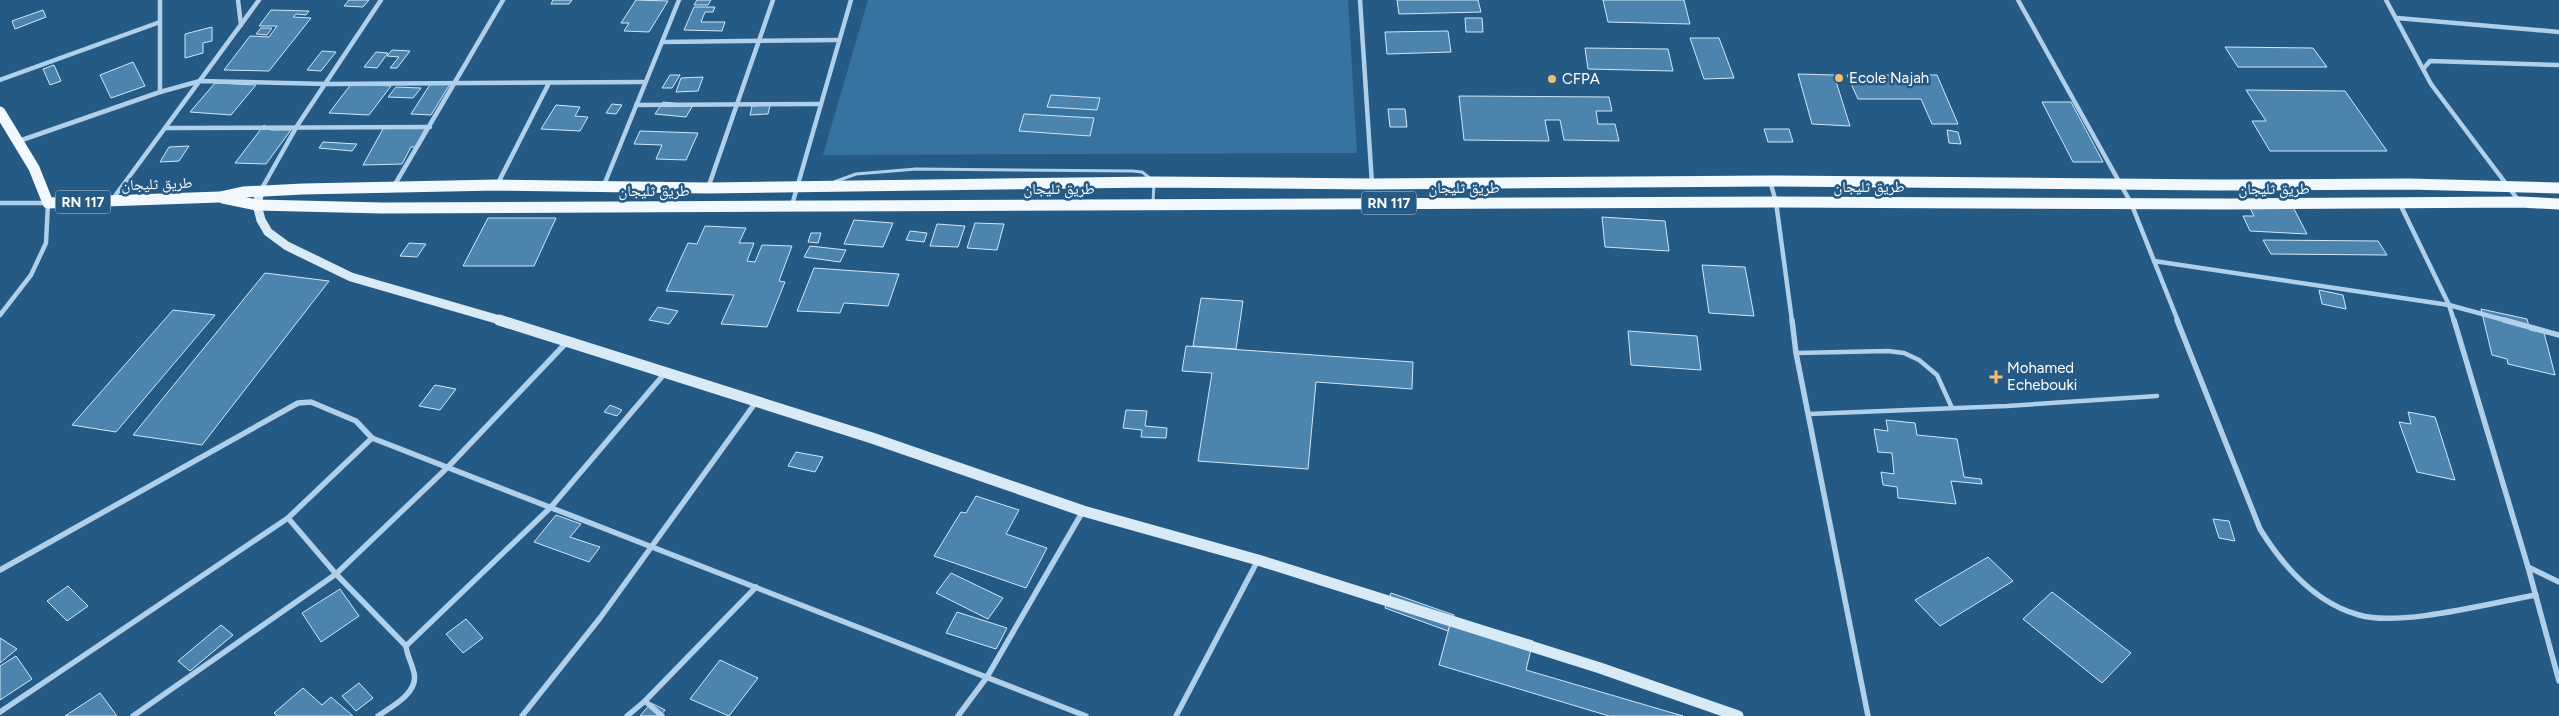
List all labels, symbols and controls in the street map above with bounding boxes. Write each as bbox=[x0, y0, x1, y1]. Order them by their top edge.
place label: Ecole Najah bbox=[1849, 69, 1929, 87]
place label: CFPA bbox=[1562, 70, 1600, 88]
marker: Ecole Najah bbox=[1833, 72, 1845, 84]
marker: CFPA bbox=[1546, 73, 1558, 85]
street label: طريق ثليجان bbox=[121, 174, 193, 195]
street label: طريق ثليجان bbox=[1833, 178, 1905, 197]
street label: طريق ثليجان bbox=[1428, 179, 1500, 198]
street label: طريق ثليجان bbox=[1023, 180, 1095, 199]
street label: طريق ثليجان bbox=[2238, 180, 2310, 199]
street label: طريق ثليجان bbox=[618, 182, 690, 201]
road number: RN 117 bbox=[56, 190, 110, 213]
road number: RN 117 bbox=[1362, 192, 1416, 214]
place label: Mohamed Echebouki bbox=[2007, 359, 2077, 394]
marker: Mohamed Echebouki bbox=[1989, 370, 2003, 384]

